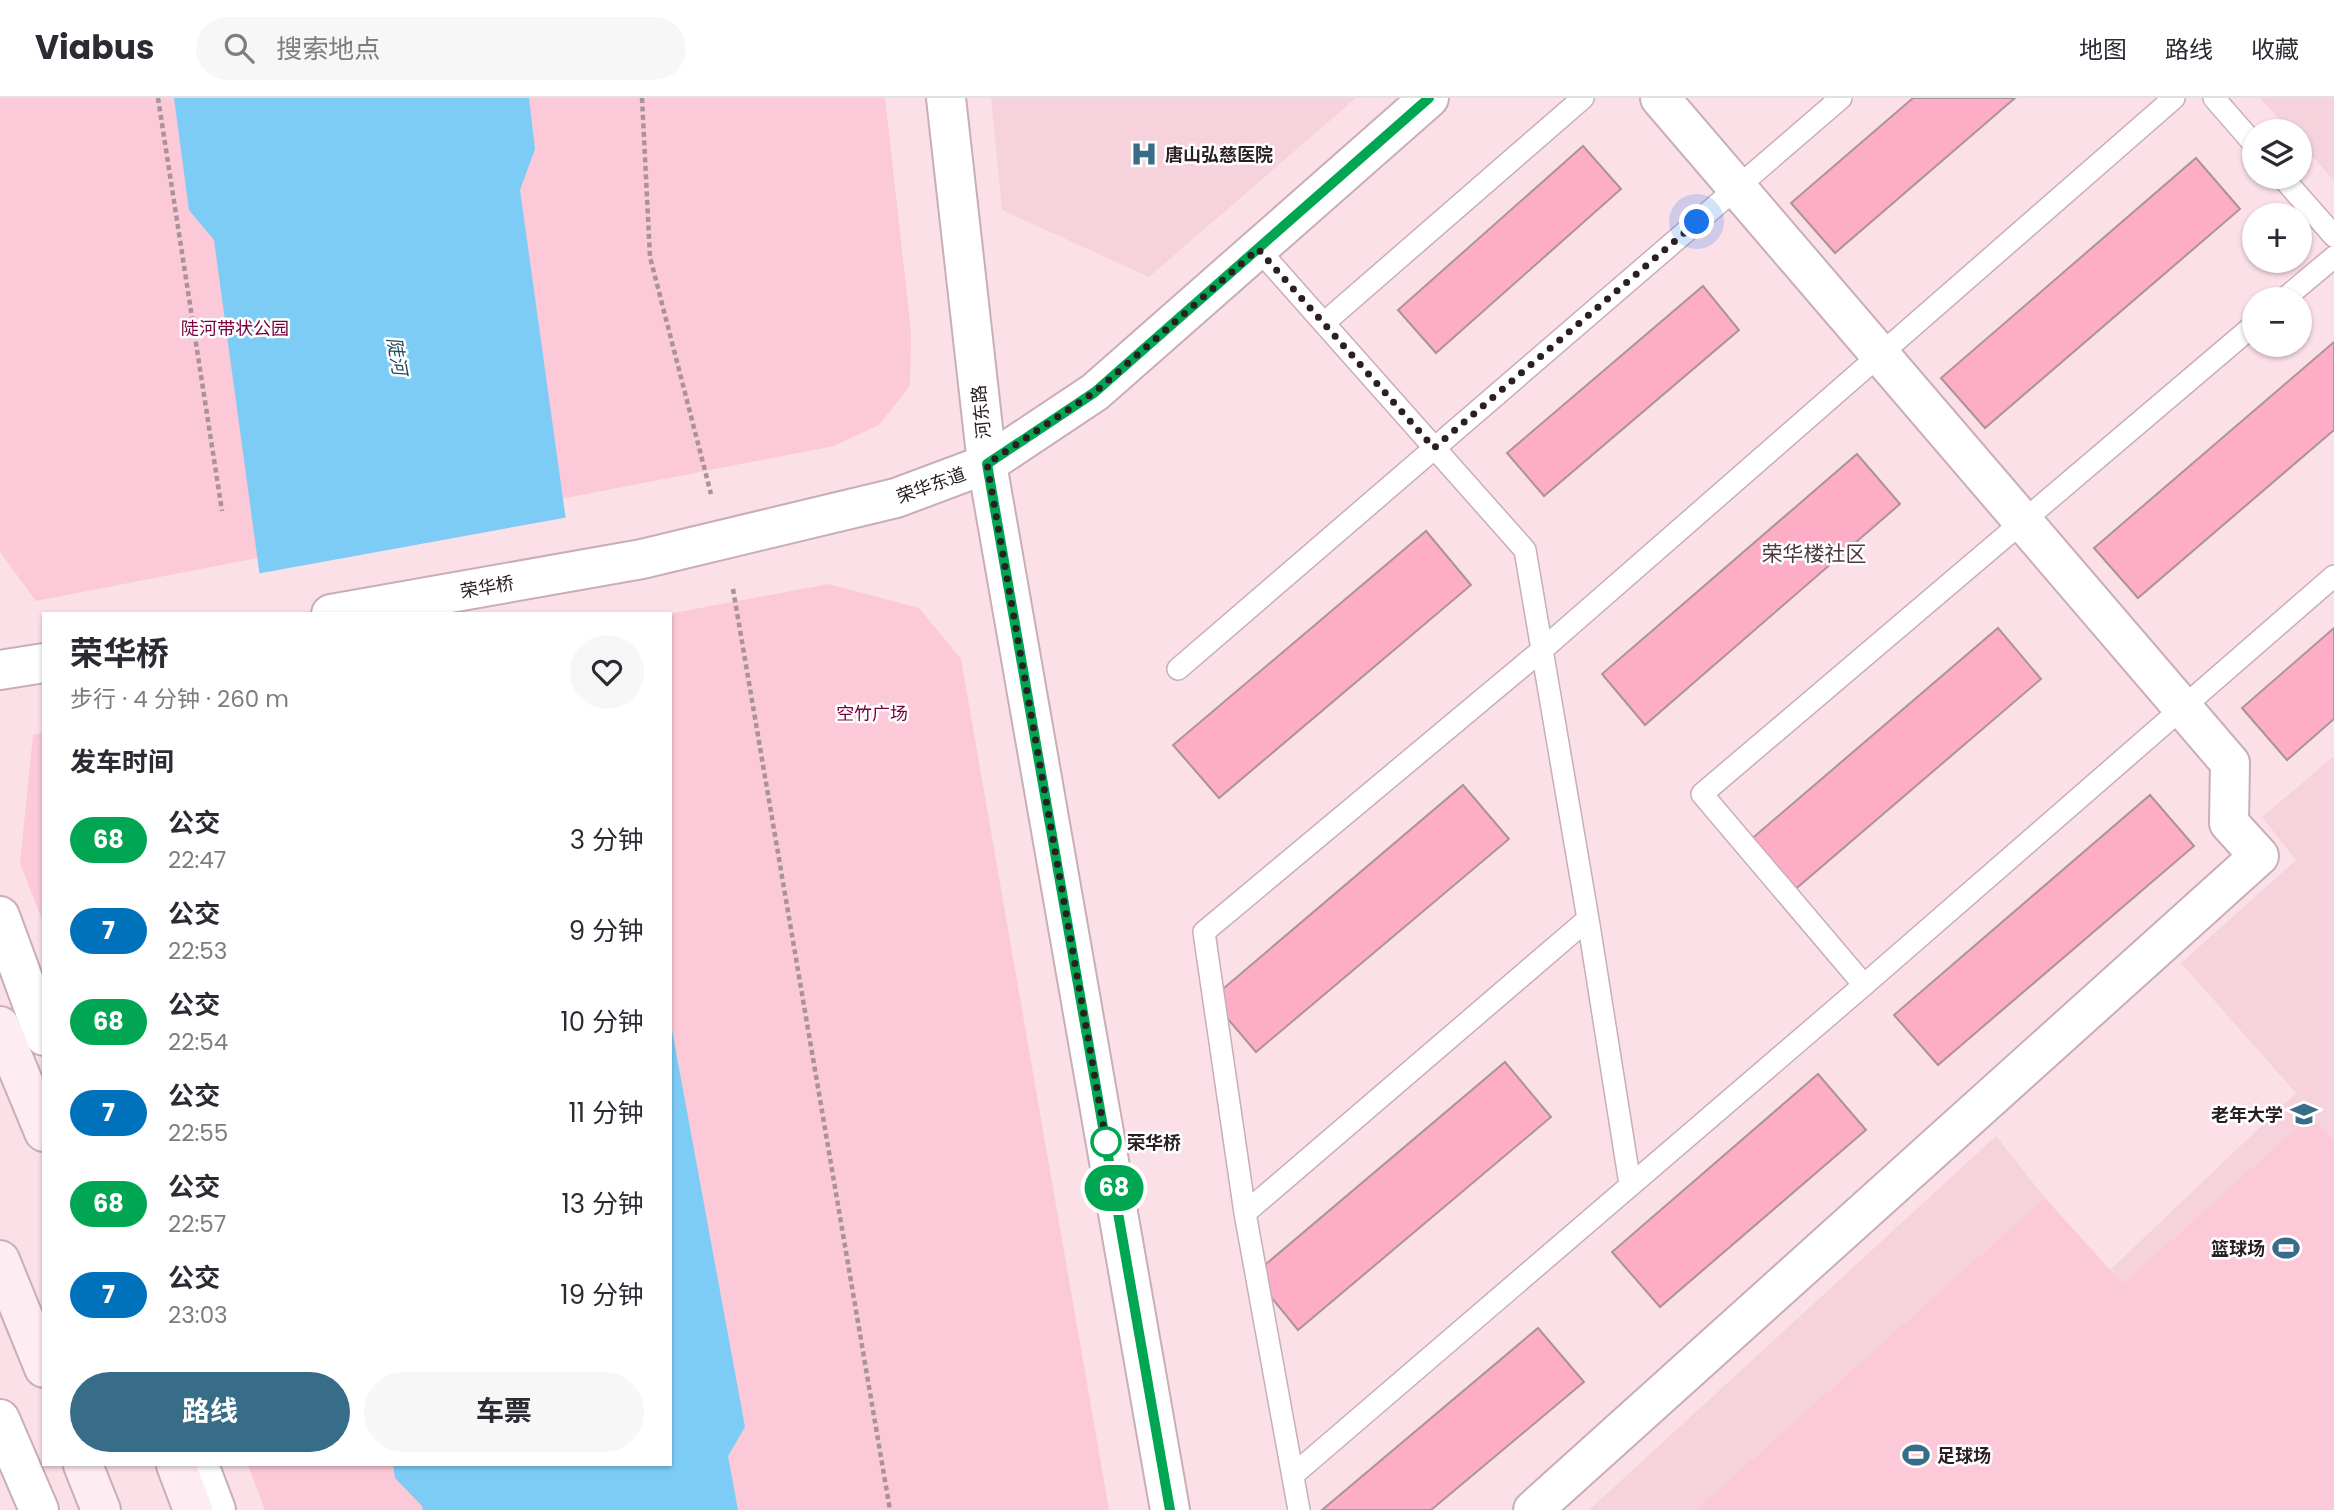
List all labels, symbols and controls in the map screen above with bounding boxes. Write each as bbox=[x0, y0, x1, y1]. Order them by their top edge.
search box bbox=[196, 17, 686, 80]
text: Viabus bbox=[35, 24, 154, 71]
icon: search bbox=[220, 29, 258, 67]
text: 搜索地点 bbox=[276, 31, 380, 67]
text: 地图 bbox=[2079, 33, 2127, 66]
text: 路线 bbox=[2165, 33, 2213, 66]
text: 收藏 bbox=[2251, 33, 2299, 66]
map controls bbox=[2242, 119, 2312, 357]
button: layers bbox=[2242, 119, 2312, 189]
hospital icon: 唐山弘慈医院 bbox=[1129, 139, 1159, 169]
place label: 唐山弘慈医院 bbox=[1165, 142, 1273, 167]
button: + bbox=[2242, 203, 2312, 273]
your location bbox=[1679, 204, 1714, 239]
button: − bbox=[2242, 287, 2312, 357]
park label: 陡河带状公园 bbox=[181, 316, 289, 341]
water label: 陡河 bbox=[380, 335, 414, 381]
street label: 河东路 bbox=[966, 384, 996, 440]
street label: 荣华东道 bbox=[893, 461, 969, 509]
district label: 荣华楼社区 bbox=[1762, 539, 1867, 568]
street label: 荣华桥 bbox=[458, 570, 516, 604]
text: 荣华桥 bbox=[70, 630, 169, 677]
button: heart bbox=[570, 635, 644, 709]
text: 步行 · 4 分钟 · 260 m bbox=[70, 683, 289, 715]
park label: 空竹广场 bbox=[836, 701, 908, 726]
text: 发车时间 bbox=[70, 744, 174, 780]
text: 公交 bbox=[168, 805, 220, 841]
text: 3 分钟 bbox=[570, 822, 644, 858]
text: 68 bbox=[93, 823, 124, 856]
text: 22:47 bbox=[168, 844, 226, 876]
text: 公交 bbox=[168, 896, 220, 932]
text: 9 分钟 bbox=[569, 913, 644, 949]
text: 7 bbox=[102, 914, 115, 947]
text: 22:53 bbox=[168, 935, 227, 967]
text: 公交 bbox=[168, 987, 220, 1023]
text: 10 分钟 bbox=[560, 1004, 644, 1040]
text: 68 bbox=[93, 1005, 124, 1038]
text: 22:54 bbox=[168, 1026, 228, 1058]
text: 公交 bbox=[168, 1078, 220, 1114]
text: 11 分钟 bbox=[568, 1095, 644, 1131]
text: 7 bbox=[102, 1096, 115, 1129]
school or university icon: 老年大学 bbox=[2289, 1099, 2319, 1129]
place label: 老年大学 bbox=[2211, 1102, 2283, 1127]
text: 22:55 bbox=[168, 1117, 228, 1149]
marker: 荣华桥 bbox=[1091, 1127, 1121, 1157]
place label: 荣华桥 bbox=[1127, 1130, 1181, 1155]
line badge: 68 bbox=[1082, 1165, 1146, 1211]
text: 公交 bbox=[168, 1169, 220, 1205]
text: 68 bbox=[1099, 1171, 1129, 1204]
text: 13 分钟 bbox=[561, 1186, 644, 1222]
text: 68 bbox=[93, 1187, 124, 1220]
text: 22:57 bbox=[168, 1208, 226, 1240]
sports icon: 篮球场 bbox=[2271, 1233, 2301, 1263]
place label: 篮球场 bbox=[2211, 1236, 2265, 1261]
text: 公交 bbox=[168, 1260, 220, 1296]
text: 19 分钟 bbox=[560, 1277, 644, 1313]
text: 7 bbox=[102, 1278, 115, 1311]
text: 23:03 bbox=[168, 1299, 228, 1331]
button: 路线 bbox=[70, 1372, 350, 1452]
button: 车票 bbox=[364, 1372, 644, 1452]
sports icon: 足球场 bbox=[1901, 1440, 1931, 1470]
place label: 足球场 bbox=[1937, 1443, 1991, 1468]

